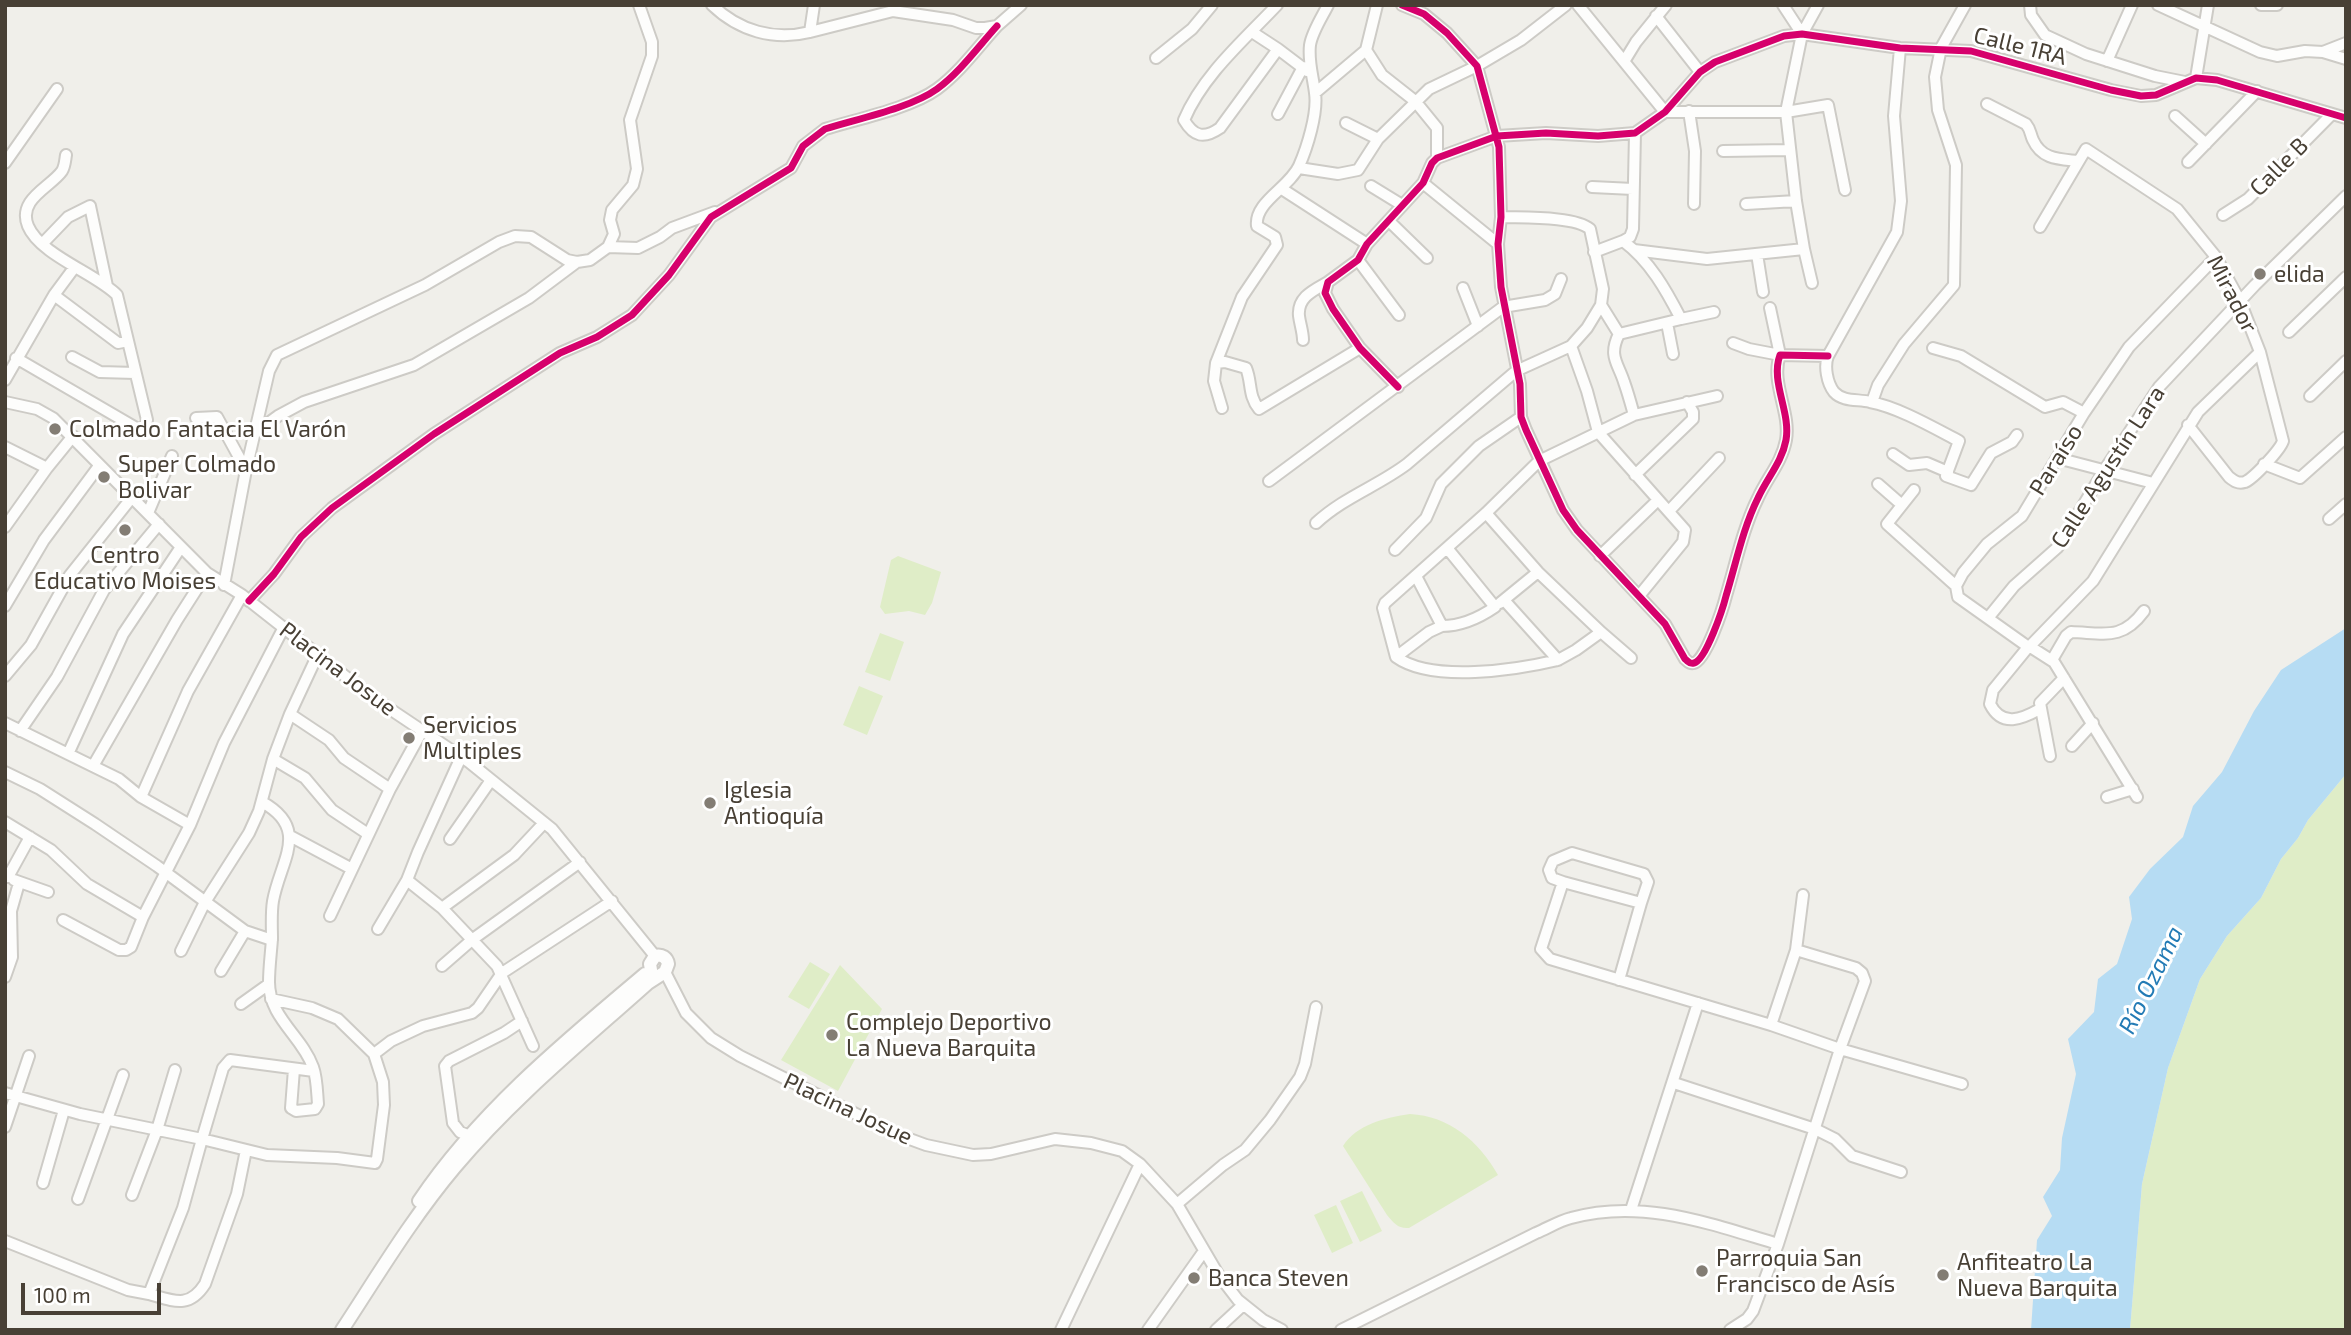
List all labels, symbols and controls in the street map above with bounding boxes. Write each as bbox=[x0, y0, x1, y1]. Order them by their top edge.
street label: Calle 1RA bbox=[1971, 21, 2069, 71]
street label: Calle B bbox=[2244, 132, 2314, 202]
street label: Mirador bbox=[2201, 251, 2263, 337]
place label: elida bbox=[2274, 260, 2325, 288]
marker: elida bbox=[2252, 266, 2268, 282]
street label: Calle Agustín Lara bbox=[2045, 381, 2171, 553]
place label: Colmado Fantacia El Varón bbox=[69, 415, 346, 443]
street label: Paraíso bbox=[2024, 419, 2088, 501]
marker: Colmado Fantacia El Varón bbox=[47, 421, 63, 437]
place label: Super Colmado Bolivar bbox=[118, 450, 276, 504]
marker: Super Colmado Bolivar bbox=[96, 469, 112, 485]
marker: Centro Educativo Moises bbox=[117, 522, 133, 538]
place label: Centro Educativo Moises bbox=[34, 541, 216, 595]
street label: Placina Josue bbox=[274, 616, 402, 722]
place label: Servicios Multiples bbox=[423, 711, 522, 765]
marker: Servicios Multiples bbox=[401, 730, 417, 746]
place label: Iglesia Antioquía bbox=[724, 776, 824, 830]
marker: Iglesia Antioquía bbox=[702, 795, 718, 811]
water label: Río Ozama bbox=[2113, 922, 2189, 1038]
place label: Complejo Deportivo La Nueva Barquita bbox=[846, 1008, 1052, 1062]
marker: Complejo Deportivo La Nueva Barquita bbox=[824, 1027, 840, 1043]
street label: Placina Josue bbox=[779, 1067, 917, 1151]
place label: Parroquia San Francisco de Asís bbox=[1716, 1244, 1895, 1298]
place label: Anfiteatro La Nueva Barquita bbox=[1957, 1248, 2118, 1302]
marker: Parroquia San Francisco de Asís bbox=[1694, 1263, 1710, 1279]
place label: Banca Steven bbox=[1208, 1264, 1349, 1292]
marker: Anfiteatro La Nueva Barquita bbox=[1935, 1267, 1951, 1283]
scale bar bbox=[24, 1268, 164, 1312]
marker: Banca Steven bbox=[1186, 1270, 1202, 1286]
text: 100 m bbox=[34, 1282, 91, 1307]

